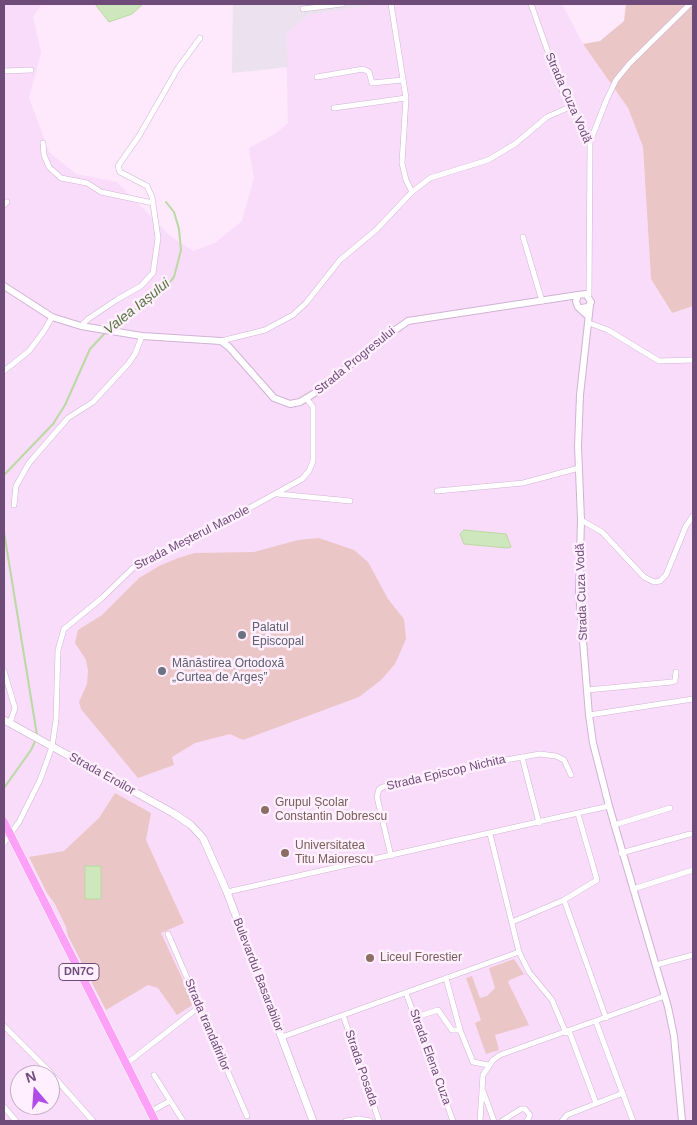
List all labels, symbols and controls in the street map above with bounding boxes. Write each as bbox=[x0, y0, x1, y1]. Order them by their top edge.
street label: Strada Cuza Vodă bbox=[542, 51, 594, 145]
water label: Valea Iașului bbox=[101, 275, 173, 339]
street label: Strada Progresului bbox=[312, 324, 398, 398]
street label: Strada Meșterul Manole bbox=[132, 503, 252, 573]
street label: Strada Cuza Vodă bbox=[573, 543, 591, 641]
place label: Palatul Episcopal bbox=[252, 621, 304, 649]
marker: Palatul Episcopal bbox=[236, 629, 248, 641]
place label: Mănăstirea Ortodoxă „Curtea de Argeș” bbox=[172, 657, 284, 685]
marker: Mănăstirea Ortodoxă „Curtea de Argeș” bbox=[156, 665, 168, 677]
street label: Strada Eroilor bbox=[66, 750, 138, 798]
street label: Strada Episcop Nichita bbox=[385, 752, 507, 794]
place label: Grupul Școlar Constantin Dobrescu bbox=[275, 796, 387, 824]
marker: Grupul Școlar Constantin Dobrescu bbox=[259, 804, 271, 816]
place label: Universitatea Titu Maiorescu bbox=[295, 839, 373, 867]
marker: Universitatea Titu Maiorescu bbox=[279, 847, 291, 859]
street label: Bulevardul Basarabilor bbox=[230, 916, 286, 1034]
place label: Liceul Forestier bbox=[380, 951, 462, 965]
marker: Liceul Forestier bbox=[364, 952, 376, 964]
road number: DN7C bbox=[59, 964, 99, 980]
street label: Strada trandafirilor bbox=[181, 977, 233, 1073]
street label: Strada Elena Cuza bbox=[406, 1007, 454, 1107]
street label: Strada Posada bbox=[341, 1028, 381, 1108]
north arrow bbox=[10, 1065, 60, 1115]
text: N bbox=[23, 1068, 38, 1086]

